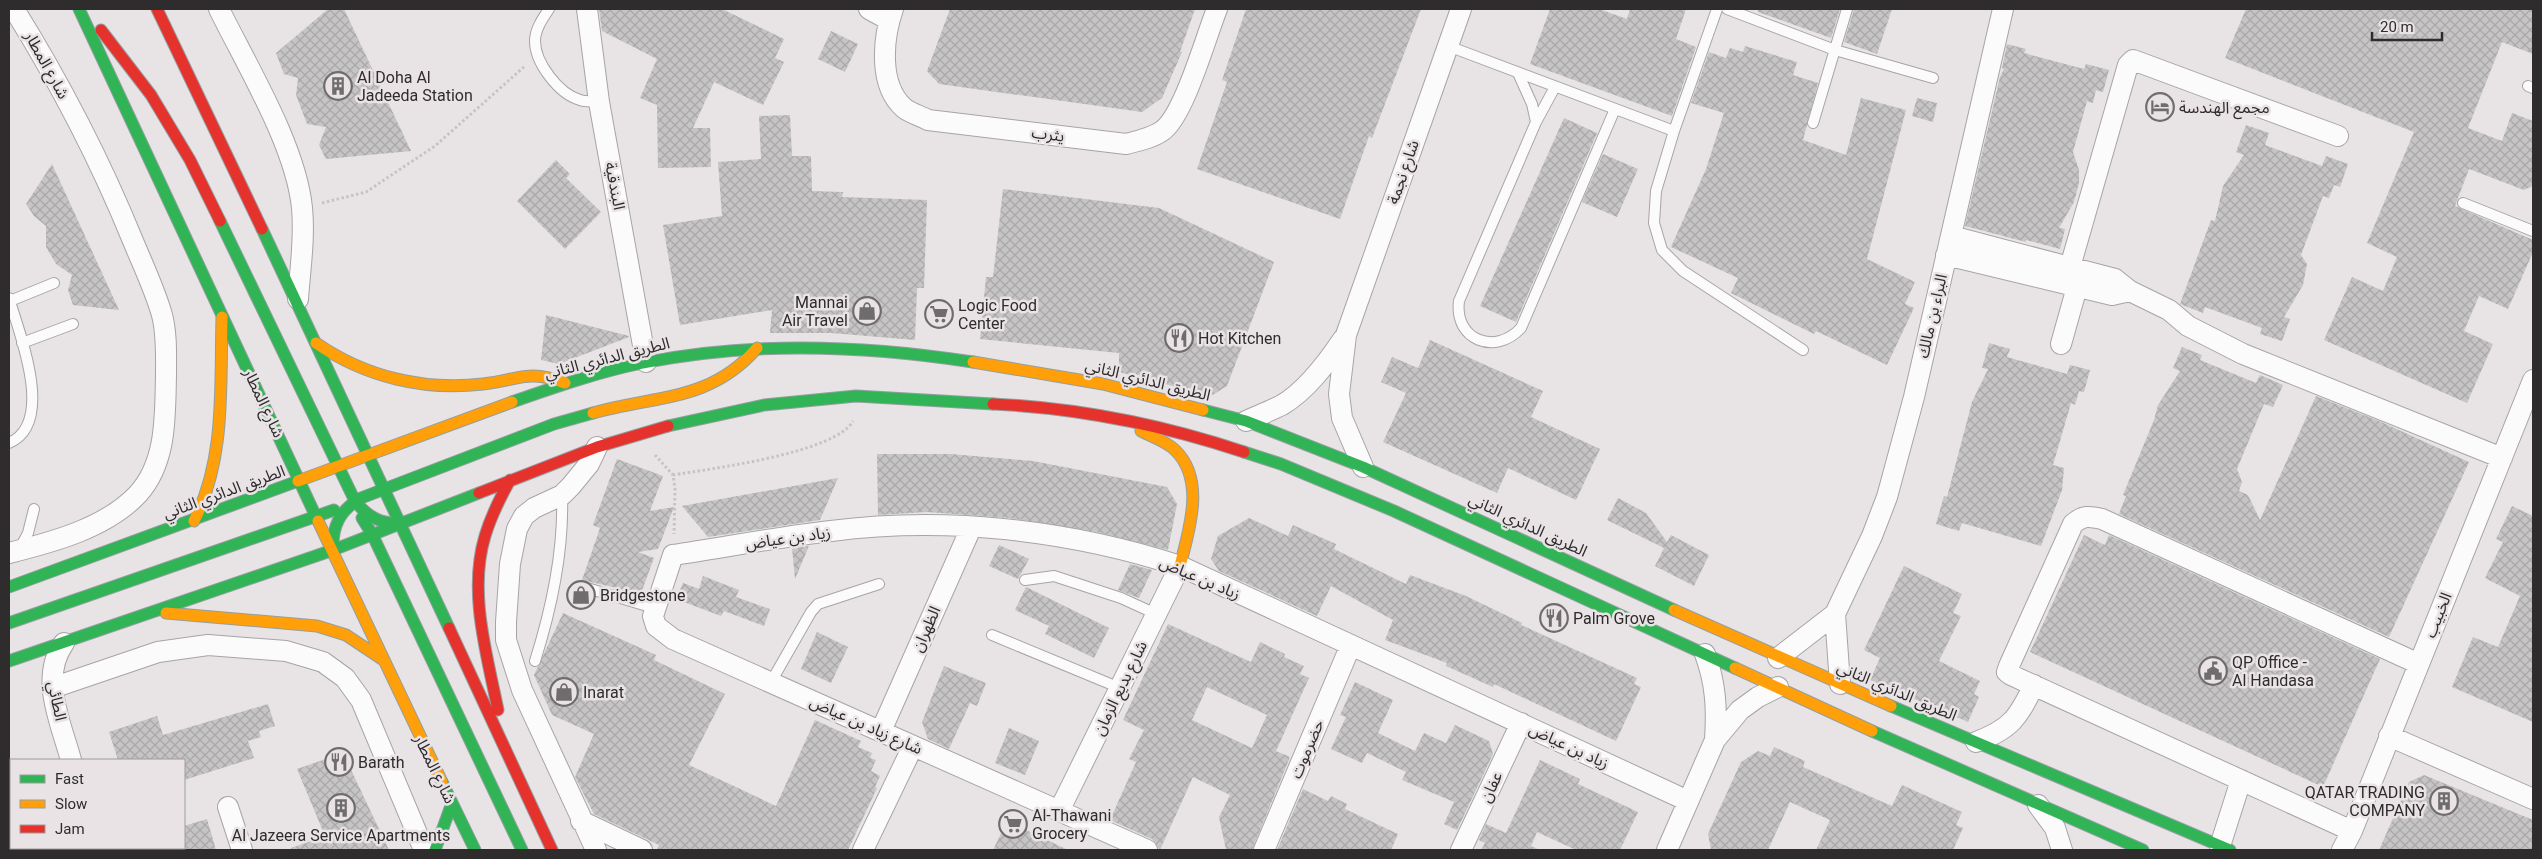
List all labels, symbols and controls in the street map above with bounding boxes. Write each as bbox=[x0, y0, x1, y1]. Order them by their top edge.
scale bar bbox=[2372, 10, 2442, 42]
text: 20 m bbox=[2380, 18, 2414, 36]
street label: شارع المطار bbox=[18, 27, 73, 104]
place label: Al Doha Al Jadeeda Station bbox=[357, 68, 473, 105]
building icon: Al Doha Al Jadeeda Station bbox=[323, 71, 353, 101]
hotel icon: مجمع الهندسة bbox=[2145, 92, 2175, 122]
place label: مجمع الهندسة bbox=[2179, 98, 2270, 120]
street label: يثرب bbox=[1030, 123, 1066, 145]
street label: شارع نجمة bbox=[1383, 137, 1426, 208]
street label: البندقية bbox=[601, 160, 629, 212]
street label: البراء بن مالك bbox=[1913, 272, 1951, 360]
place label: Mannai Air Travel bbox=[782, 293, 848, 330]
shop icon: Mannai Air Travel bbox=[852, 296, 882, 326]
place label: Logic Food Center bbox=[958, 296, 1037, 333]
supermarket icon: Logic Food Center bbox=[924, 299, 954, 329]
restaurant icon: Hot Kitchen bbox=[1164, 323, 1194, 353]
place label: Hot Kitchen bbox=[1198, 329, 1281, 348]
street label: الطريق الدائري الثاني bbox=[542, 333, 672, 385]
street label: الطريق الدائري الثاني bbox=[1083, 355, 1213, 407]
street label: شارع المطار bbox=[237, 364, 288, 442]
street label: الطريق الدائري الثاني bbox=[160, 461, 289, 525]
street label: الطريق الدائري الثاني bbox=[1465, 489, 1590, 563]
street label: زياد بن عياض bbox=[744, 523, 832, 553]
street label: زياد بن عياض bbox=[1157, 552, 1243, 604]
shop icon: Bridgestone bbox=[566, 580, 596, 610]
place label: Bridgestone bbox=[600, 586, 686, 605]
street label: الخبيب bbox=[2420, 590, 2456, 640]
street label: الظهران bbox=[908, 603, 944, 655]
restaurant icon: Palm Grove bbox=[1539, 603, 1569, 633]
place label: Palm Grove bbox=[1573, 609, 1655, 628]
street label: شارع بديع الزمان bbox=[1089, 638, 1154, 740]
place label: QP Office - Al Handasa bbox=[2232, 653, 2314, 690]
public building icon: QP Office - Al Handasa bbox=[2198, 656, 2228, 686]
street label: الطريق الدائري الثاني bbox=[1833, 657, 1960, 727]
shop icon: Inarat bbox=[549, 677, 579, 707]
street label: الطائي bbox=[41, 679, 70, 723]
place label: Inarat bbox=[583, 683, 624, 702]
street label: شارع زياد بن عياض bbox=[806, 692, 925, 761]
street label: حضرموت bbox=[1286, 717, 1328, 781]
street label: زياد بن عياض bbox=[1526, 719, 1612, 773]
street label: شارع المطار bbox=[407, 731, 460, 808]
restaurant icon: Barath bbox=[324, 747, 354, 777]
place label: Barath bbox=[358, 753, 405, 772]
legend bbox=[10, 759, 185, 849]
street label: عفان bbox=[1476, 769, 1506, 805]
text: Fast bbox=[55, 770, 84, 788]
place label: QATAR TRADING COMPANY bbox=[2305, 783, 2425, 820]
building icon: QATAR TRADING COMPANY bbox=[2429, 786, 2459, 816]
building icon: Al Jazeera Service Apartments bbox=[326, 793, 356, 823]
text: Slow bbox=[55, 795, 87, 813]
place label: Al-Thawani Grocery bbox=[1032, 806, 1111, 843]
supermarket icon: Al-Thawani Grocery bbox=[998, 809, 1028, 839]
text: Jam bbox=[55, 820, 85, 838]
place label: Al Jazeera Service Apartments bbox=[232, 826, 450, 845]

